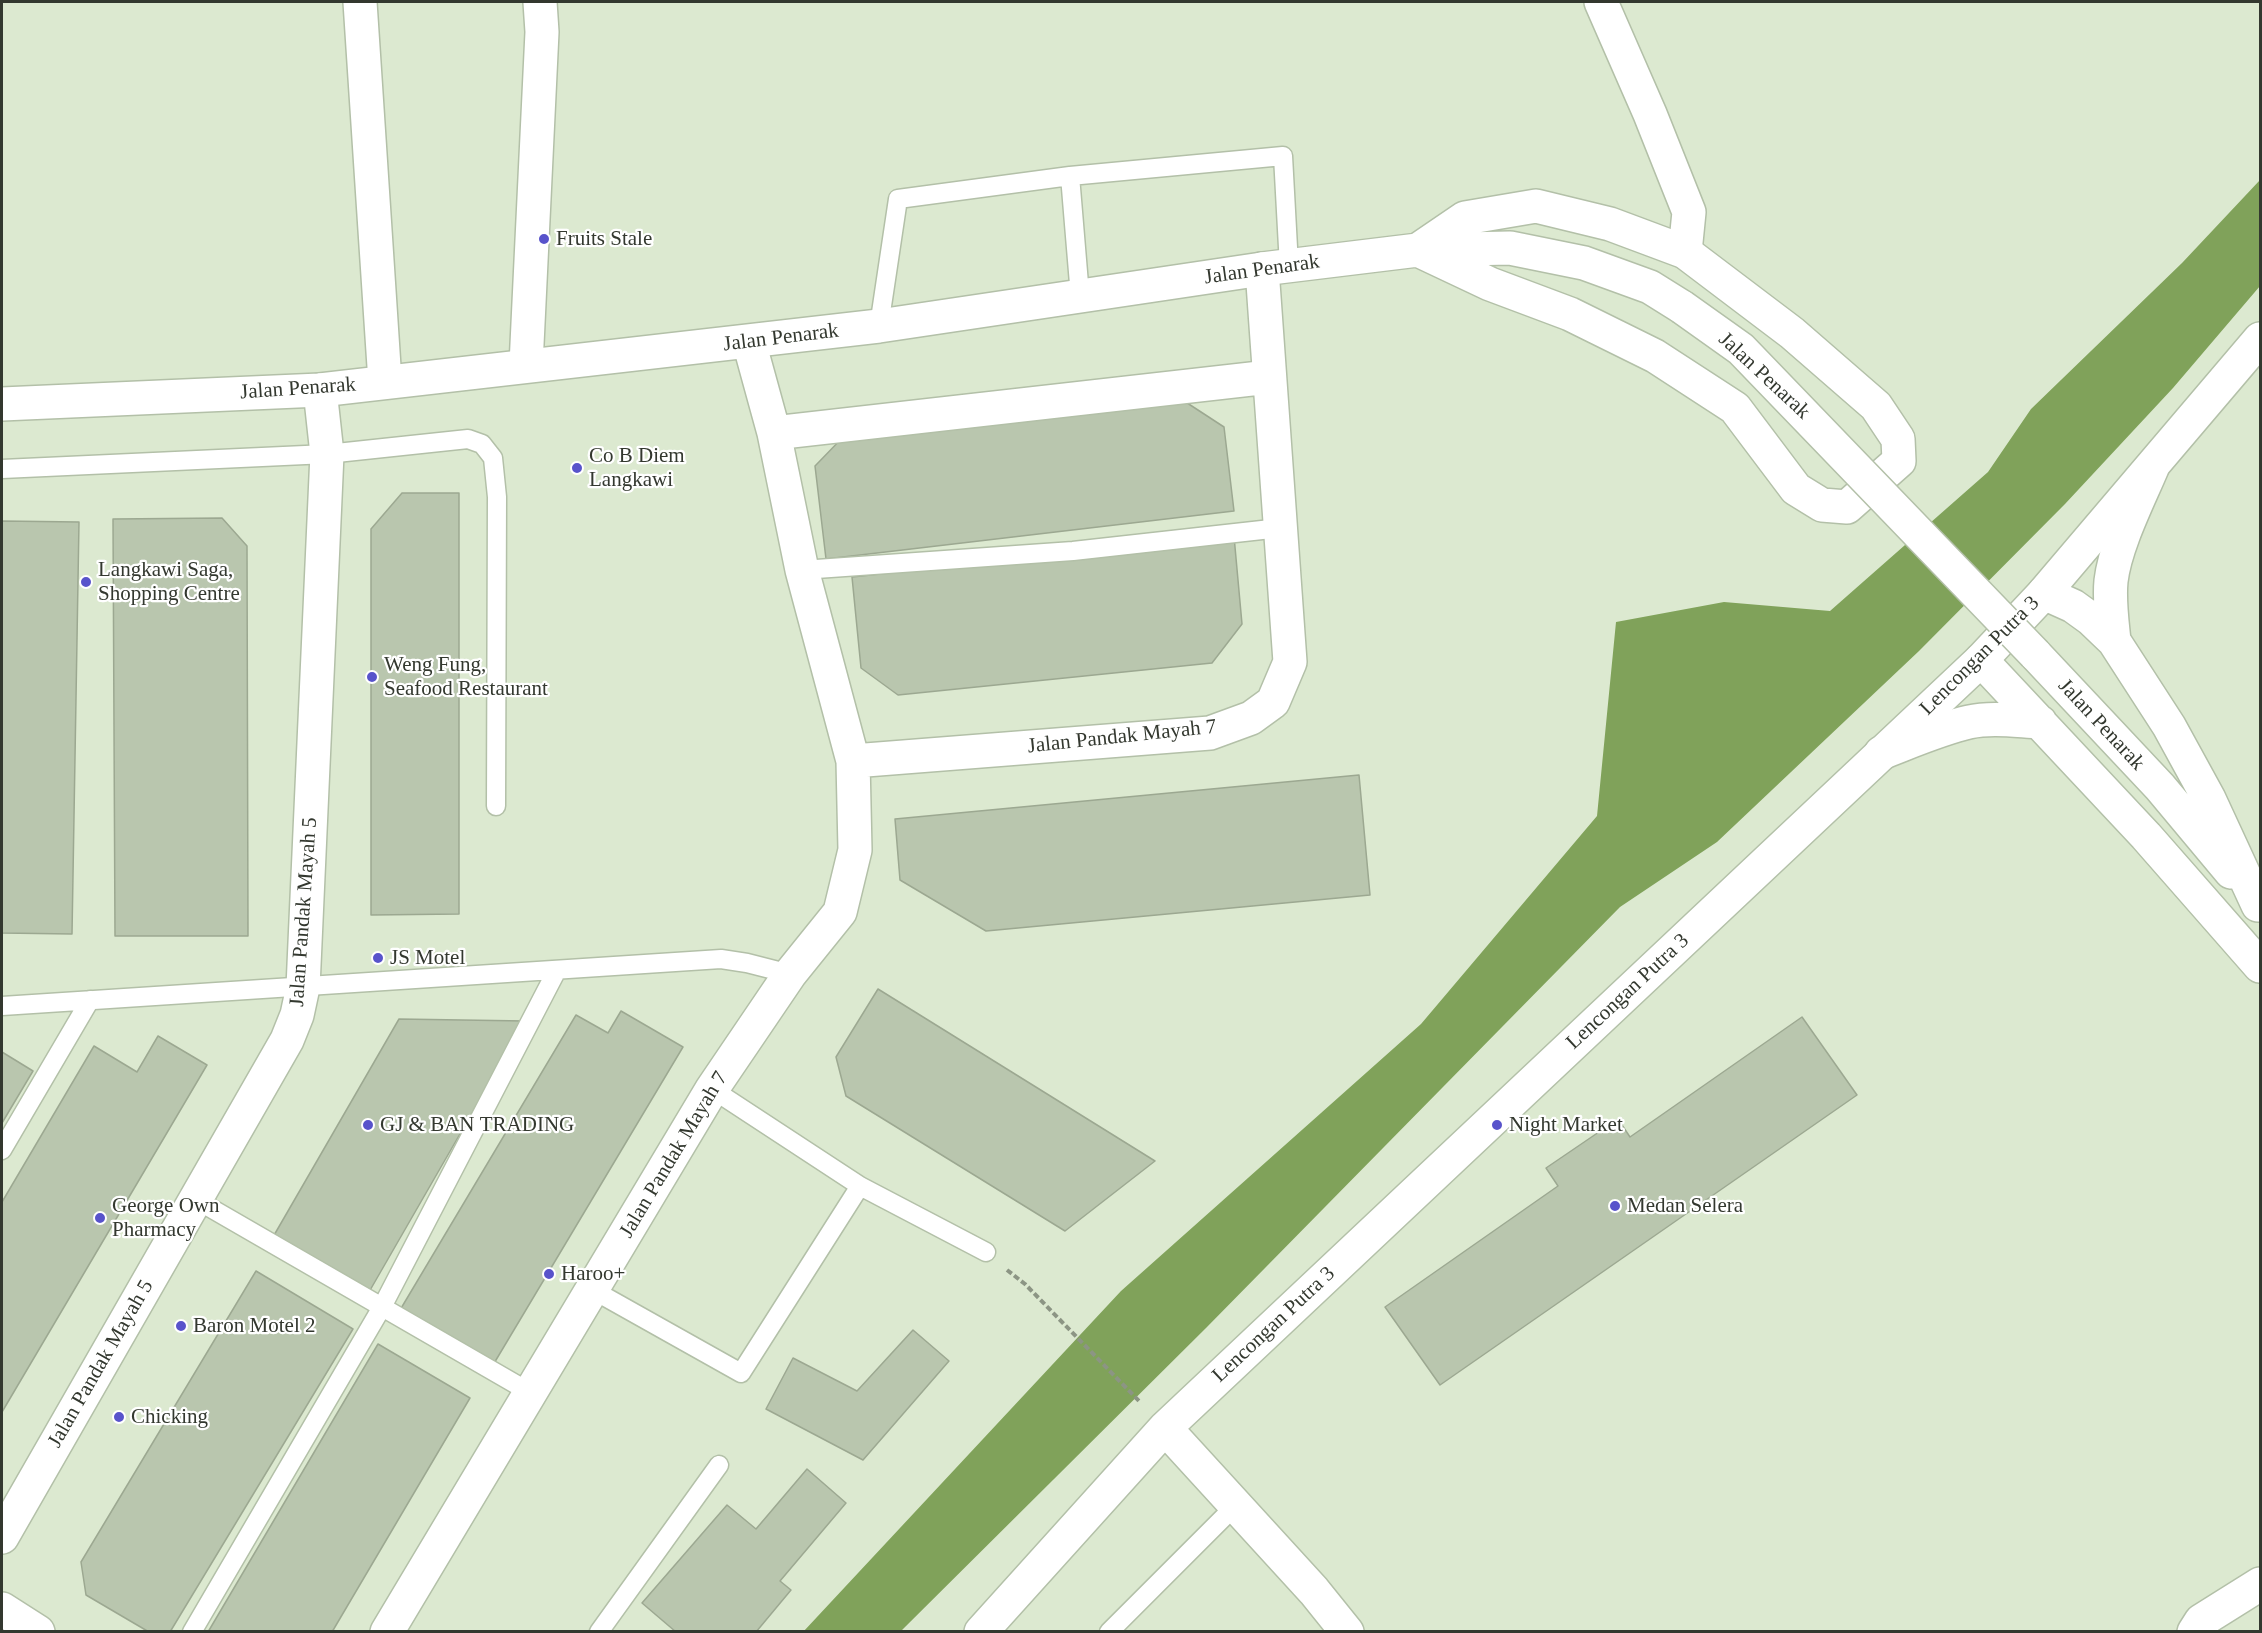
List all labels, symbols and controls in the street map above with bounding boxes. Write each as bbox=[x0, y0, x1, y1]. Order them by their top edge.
place label: Fruits Stale bbox=[556, 226, 652, 252]
marker: Fruits Stale bbox=[537, 232, 551, 246]
street label: Jalan Penarak bbox=[1203, 249, 1321, 291]
street label: Jalan Penarak bbox=[722, 318, 840, 358]
street label: Jalan Penarak bbox=[1713, 327, 1815, 425]
street label: Jalan Penarak bbox=[239, 372, 357, 406]
place label: Co B Diem Langkawi bbox=[589, 443, 685, 493]
marker: Co B Diem Langkawi bbox=[570, 461, 584, 475]
place label: Langkawi Saga, Shopping Centre bbox=[98, 557, 240, 607]
marker: Langkawi Saga, Shopping Centre bbox=[79, 575, 93, 589]
street label: Lencongan Putra 3 bbox=[1915, 591, 2045, 721]
place label: Weng Fung, Seafood Restaurant bbox=[384, 652, 548, 702]
marker: Weng Fung, Seafood Restaurant bbox=[365, 670, 379, 684]
street label: Jalan Penarak bbox=[2052, 674, 2150, 776]
street label: Jalan Pandak Mayah 7 bbox=[1026, 715, 1218, 759]
street label: Jalan Pandak Mayah 5 bbox=[285, 817, 323, 1007]
street label: Lencongan Putra 3 bbox=[1561, 929, 1695, 1055]
place label: JS Motel bbox=[390, 945, 465, 971]
marker: JS Motel bbox=[371, 951, 385, 965]
street label: Jalan Pandak Mayah 7 bbox=[614, 1067, 734, 1243]
place label: GJ & BAN TRADING bbox=[380, 1112, 574, 1138]
place label: Night Market bbox=[1509, 1112, 1623, 1138]
marker: GJ & BAN TRADING bbox=[361, 1118, 375, 1132]
marker: Night Market bbox=[1490, 1118, 1504, 1132]
place label: George Own Pharmacy bbox=[112, 1193, 220, 1243]
place label: Medan Selera bbox=[1627, 1193, 1743, 1219]
marker: Medan Selera bbox=[1608, 1199, 1622, 1213]
marker: George Own Pharmacy bbox=[93, 1211, 107, 1225]
place label: Haroo+ bbox=[561, 1261, 625, 1287]
street label: Lencongan Putra 3 bbox=[1207, 1262, 1341, 1388]
marker: Haroo+ bbox=[542, 1267, 556, 1281]
street label: Jalan Pandak Mayah 5 bbox=[43, 1276, 159, 1452]
place label: Baron Motel 2 bbox=[193, 1313, 315, 1339]
marker: Baron Motel 2 bbox=[174, 1319, 188, 1333]
place label: Chicking bbox=[131, 1404, 208, 1430]
marker: Chicking bbox=[112, 1410, 126, 1424]

